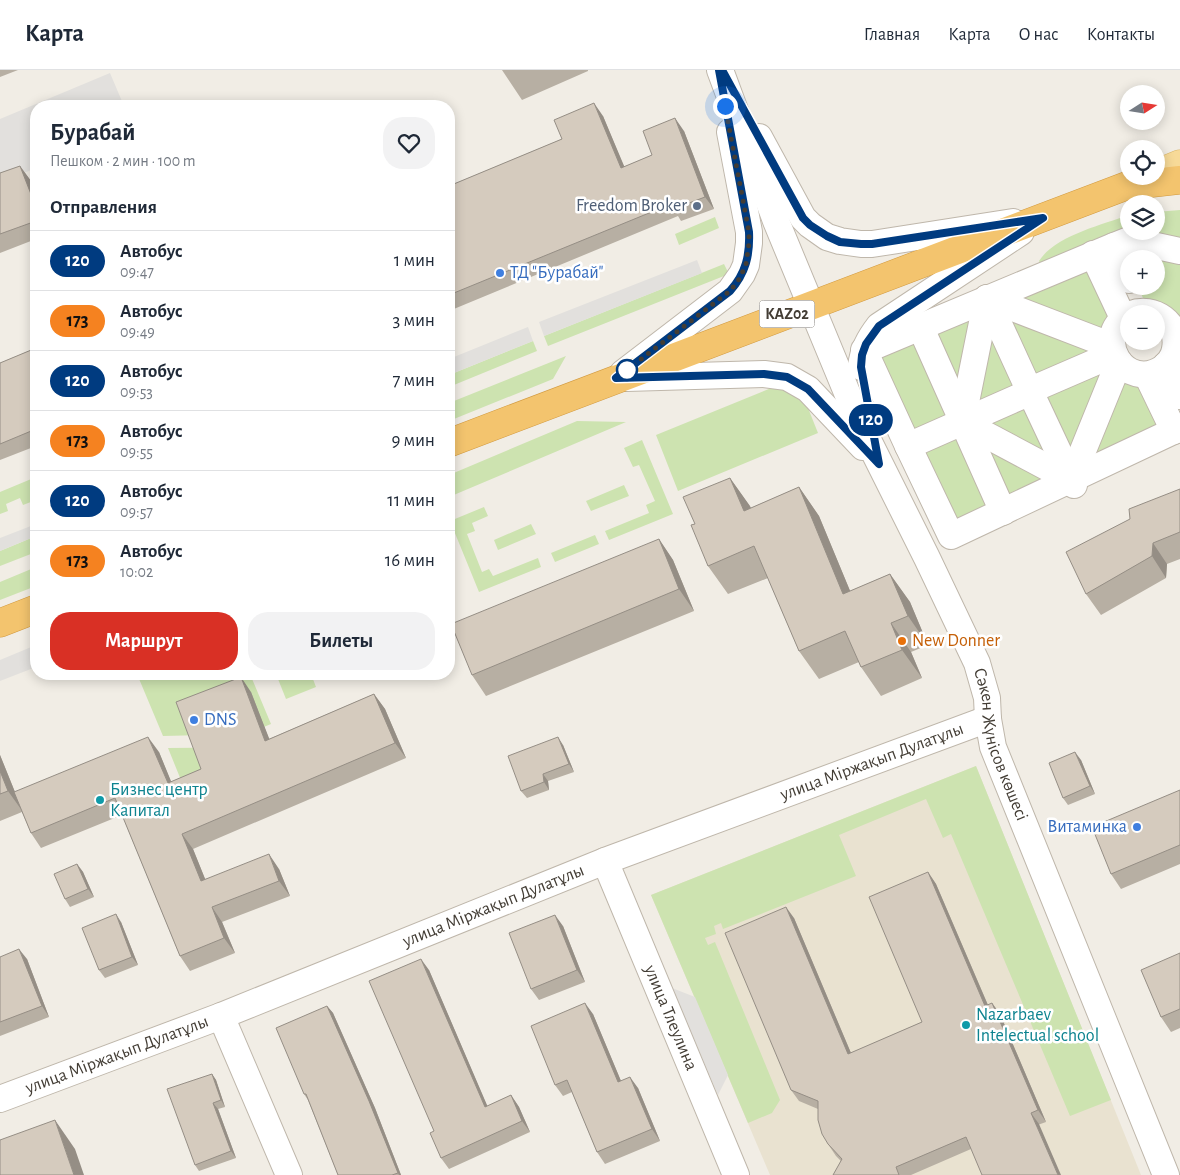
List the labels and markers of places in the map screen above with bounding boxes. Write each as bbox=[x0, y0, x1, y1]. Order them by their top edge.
place label: Freedom Broker bbox=[576, 197, 687, 215]
marker: Freedom Broker bbox=[691, 200, 703, 212]
place label: ТД "Бурабай" bbox=[510, 263, 603, 282]
marker: ТД "Бурабай" bbox=[494, 267, 506, 279]
unlabelled marker bbox=[616, 359, 638, 381]
place label: New Donner bbox=[912, 632, 1000, 650]
marker: New Donner bbox=[896, 635, 908, 647]
place label: DNS bbox=[204, 711, 236, 729]
marker: DNS bbox=[188, 714, 200, 726]
place label: Бизнес центр Капитал bbox=[110, 781, 208, 820]
marker: Бизнес центр Капитал bbox=[94, 794, 106, 806]
place label: Витаминка bbox=[1047, 818, 1127, 836]
marker: Витаминка bbox=[1131, 821, 1143, 833]
place label: Nazarbaev Intelectual school bbox=[976, 1006, 1099, 1045]
marker: Nazarbaev Intelectual school bbox=[960, 1019, 972, 1031]

